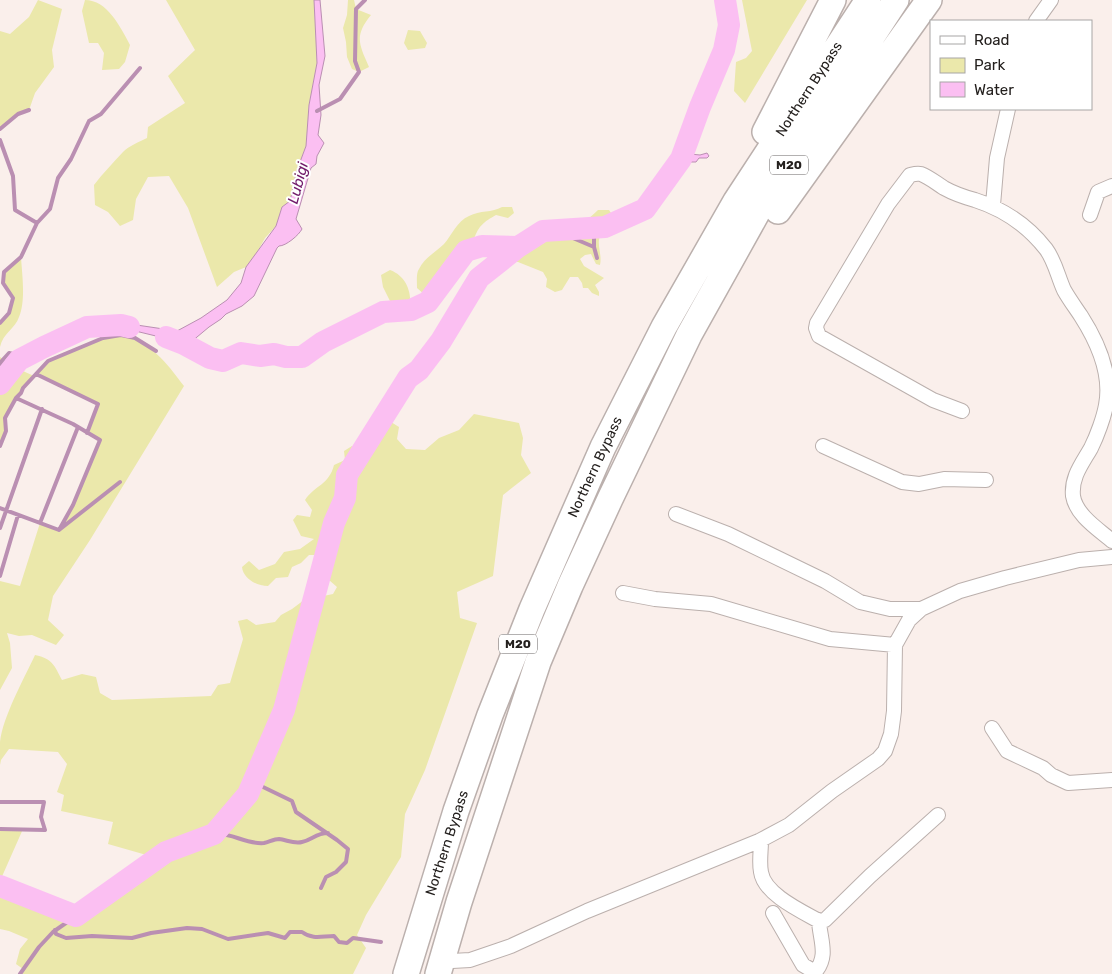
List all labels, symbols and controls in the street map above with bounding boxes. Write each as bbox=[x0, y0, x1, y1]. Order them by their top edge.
legend bbox=[930, 20, 1092, 110]
text: Road bbox=[974, 31, 1010, 49]
street label: Northern Bypass bbox=[772, 38, 846, 140]
text: Park bbox=[974, 56, 1005, 74]
text: Water bbox=[974, 81, 1014, 99]
road number: M20 bbox=[770, 156, 808, 174]
water label: Lubigi bbox=[284, 160, 312, 206]
street label: Northern Bypass bbox=[564, 414, 626, 520]
road number: M20 bbox=[499, 634, 537, 654]
street label: Northern Bypass bbox=[422, 788, 472, 898]

